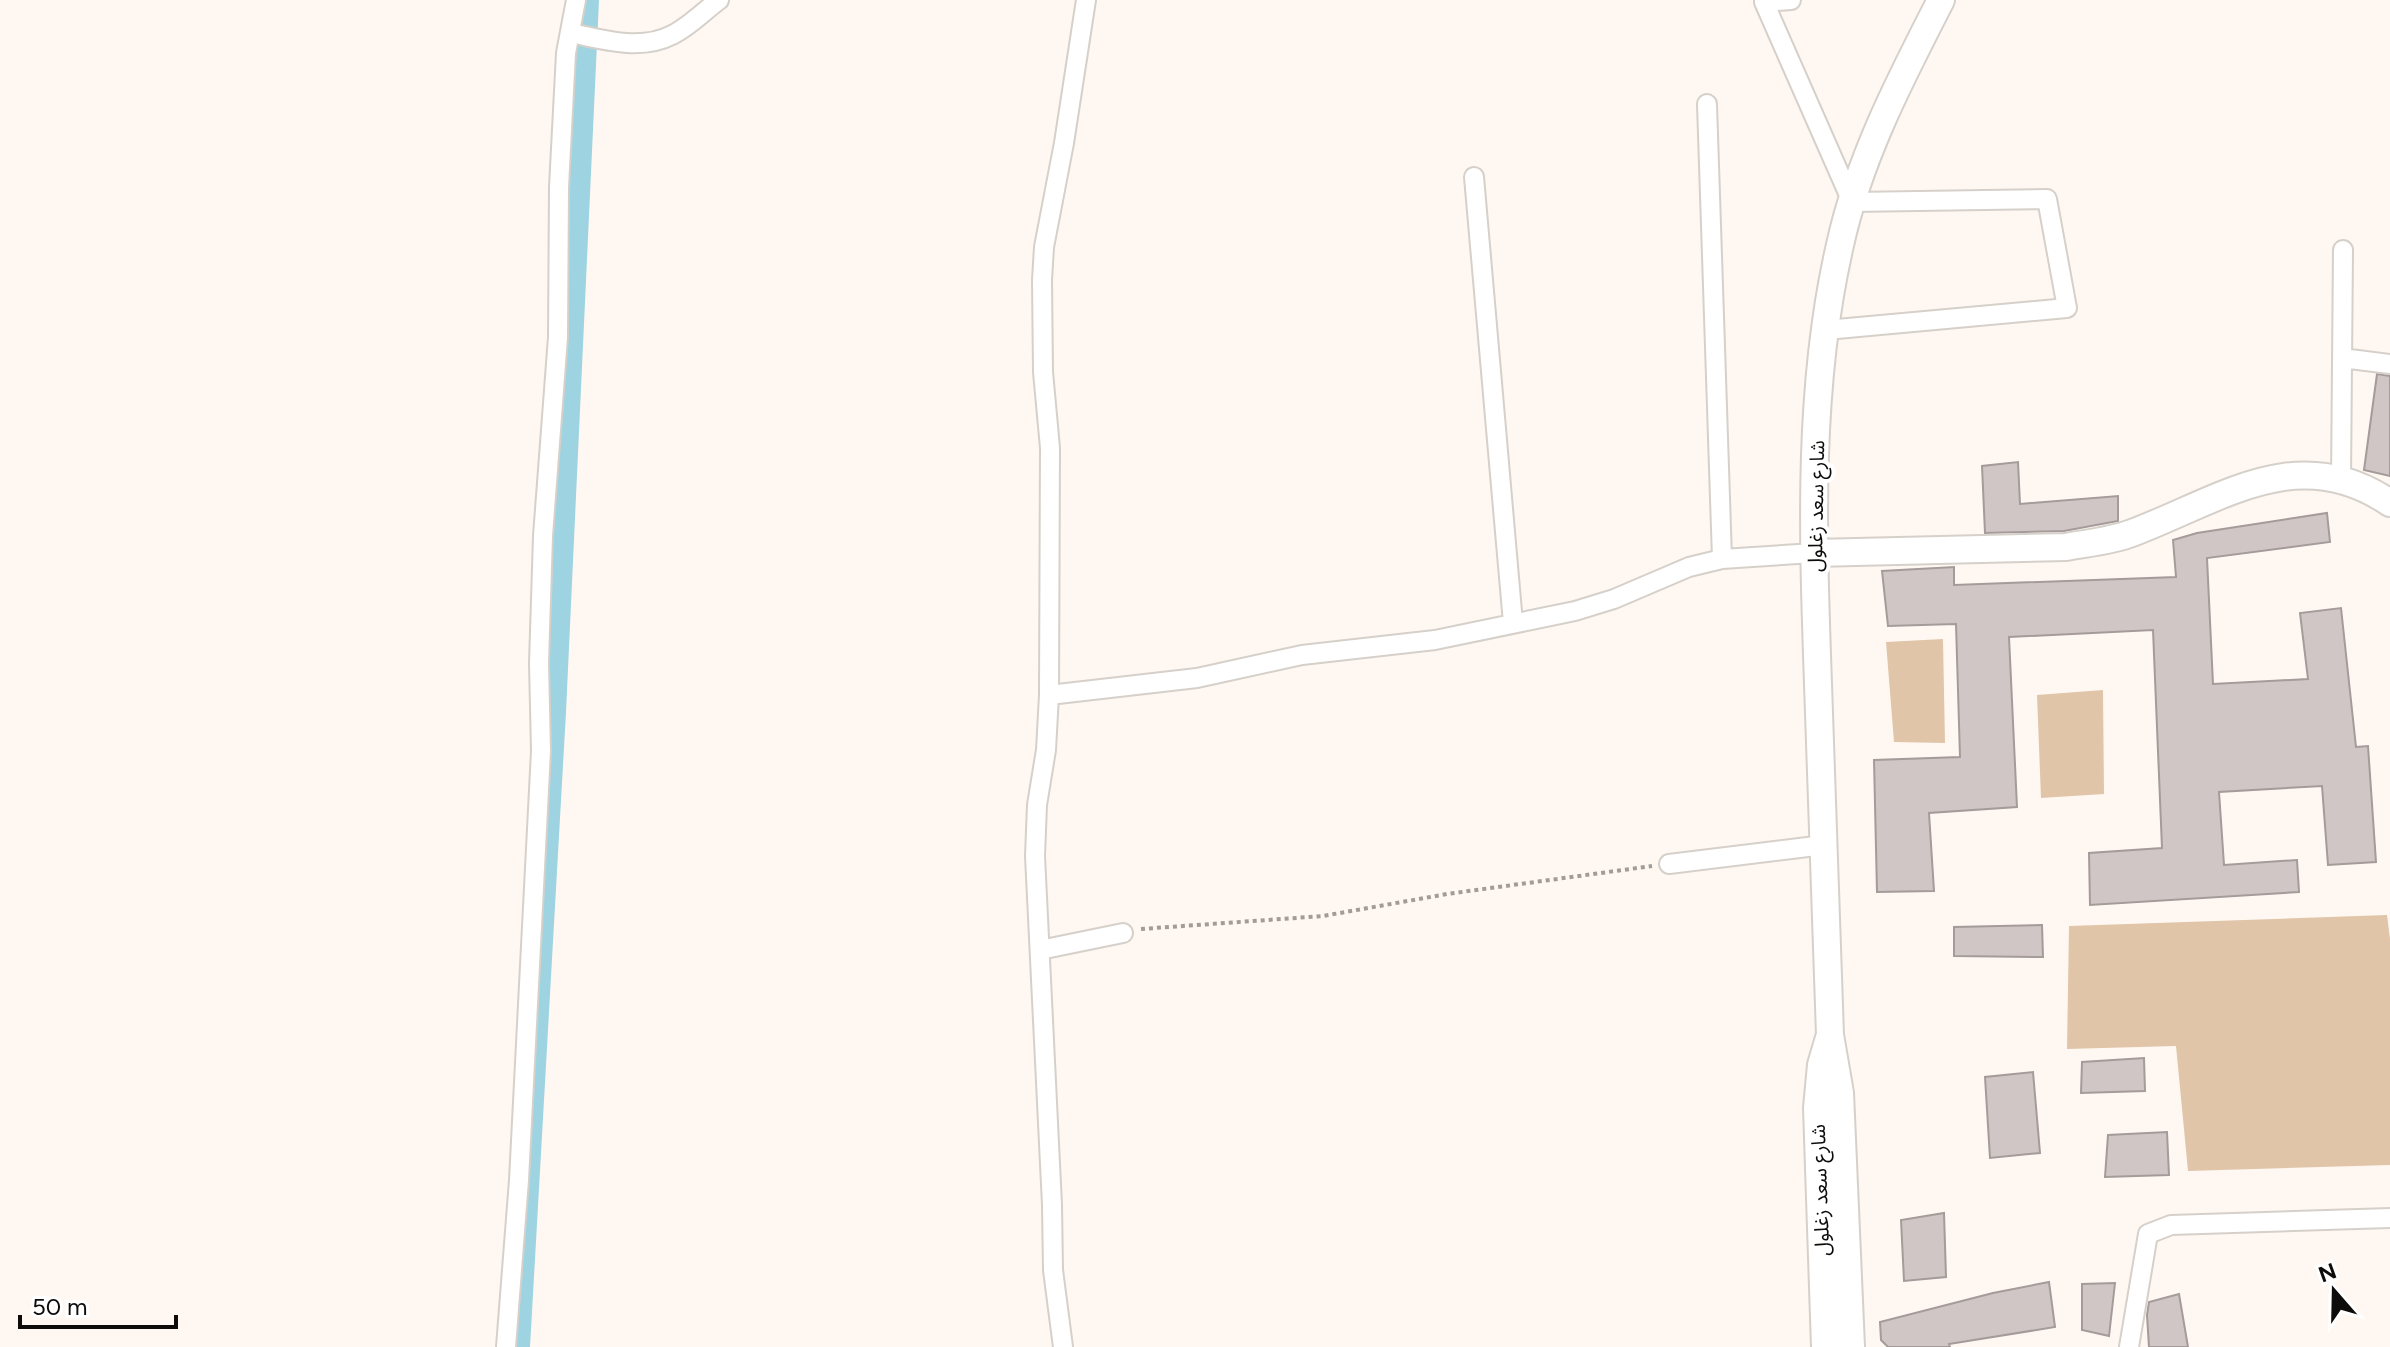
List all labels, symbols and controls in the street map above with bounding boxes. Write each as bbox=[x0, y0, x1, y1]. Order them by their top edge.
street label: شارع سعد زغلول bbox=[1803, 440, 1832, 572]
street label: شارع سعد زغلول bbox=[1806, 1124, 1837, 1256]
north arrow bbox=[2294, 1251, 2374, 1331]
text: N bbox=[2315, 1257, 2340, 1288]
scale bar bbox=[20, 1279, 176, 1329]
text: 50 m bbox=[32, 1292, 88, 1321]

